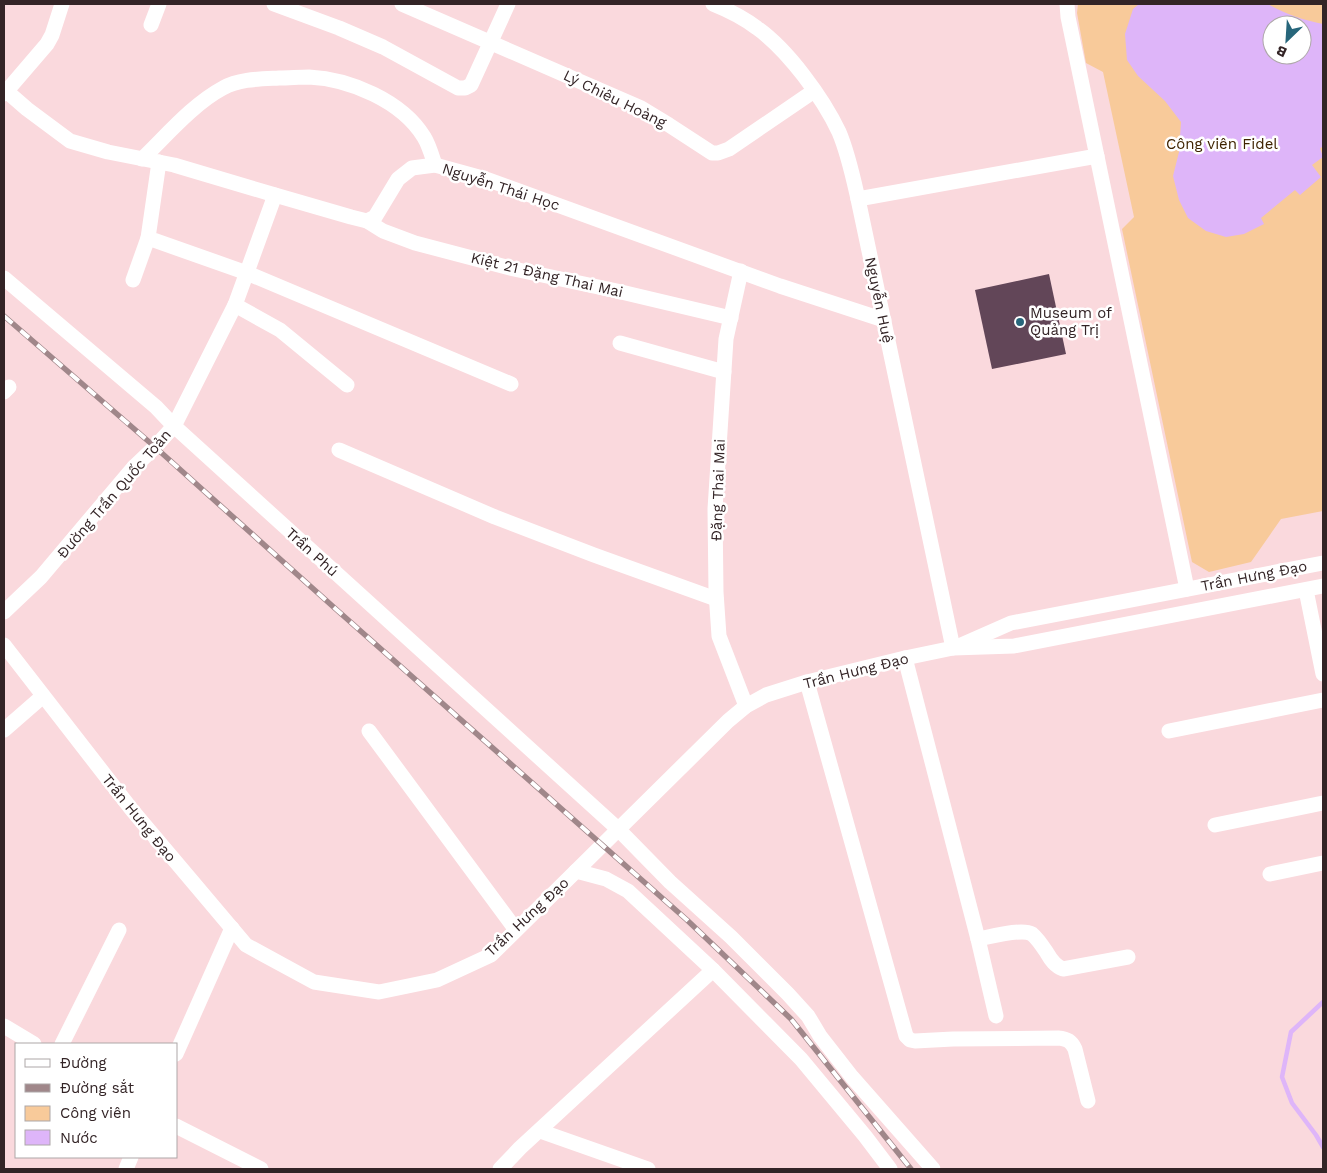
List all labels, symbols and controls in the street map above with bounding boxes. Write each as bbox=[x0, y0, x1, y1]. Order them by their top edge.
north arrow bbox=[1262, 15, 1312, 65]
text: B bbox=[1273, 42, 1289, 61]
street label: Lý Chiêu Hoàng bbox=[561, 66, 669, 132]
park label: Công viên Fidel bbox=[1166, 135, 1278, 153]
street label: Nguyễn Thái Học bbox=[440, 159, 562, 214]
street label: Kiệt 21 Đặng Thai Mai bbox=[469, 249, 625, 301]
street label: Nguyễn Huệ bbox=[861, 255, 898, 345]
place label: Museum of Quảng Trị bbox=[1030, 304, 1112, 339]
marker: Museum of Quảng Trị bbox=[1014, 316, 1026, 328]
street label: Đường Trần Quốc Toản bbox=[53, 426, 175, 562]
street label: Đặng Thai Mai bbox=[707, 439, 729, 541]
street label: Trần Phú bbox=[282, 524, 342, 580]
street label: Trần Hưng Đạo bbox=[1199, 557, 1309, 595]
street label: Trần Hưng Đạo bbox=[801, 649, 911, 693]
street label: Trần Hưng Đạo bbox=[98, 770, 180, 866]
street label: Trần Hưng Đạo bbox=[481, 874, 573, 960]
legend bbox=[15, 1043, 178, 1158]
text: Đường bbox=[60, 1054, 107, 1072]
text: Đường sắt bbox=[60, 1079, 135, 1097]
text: Công viên bbox=[60, 1104, 131, 1122]
text: Nước bbox=[60, 1129, 98, 1147]

